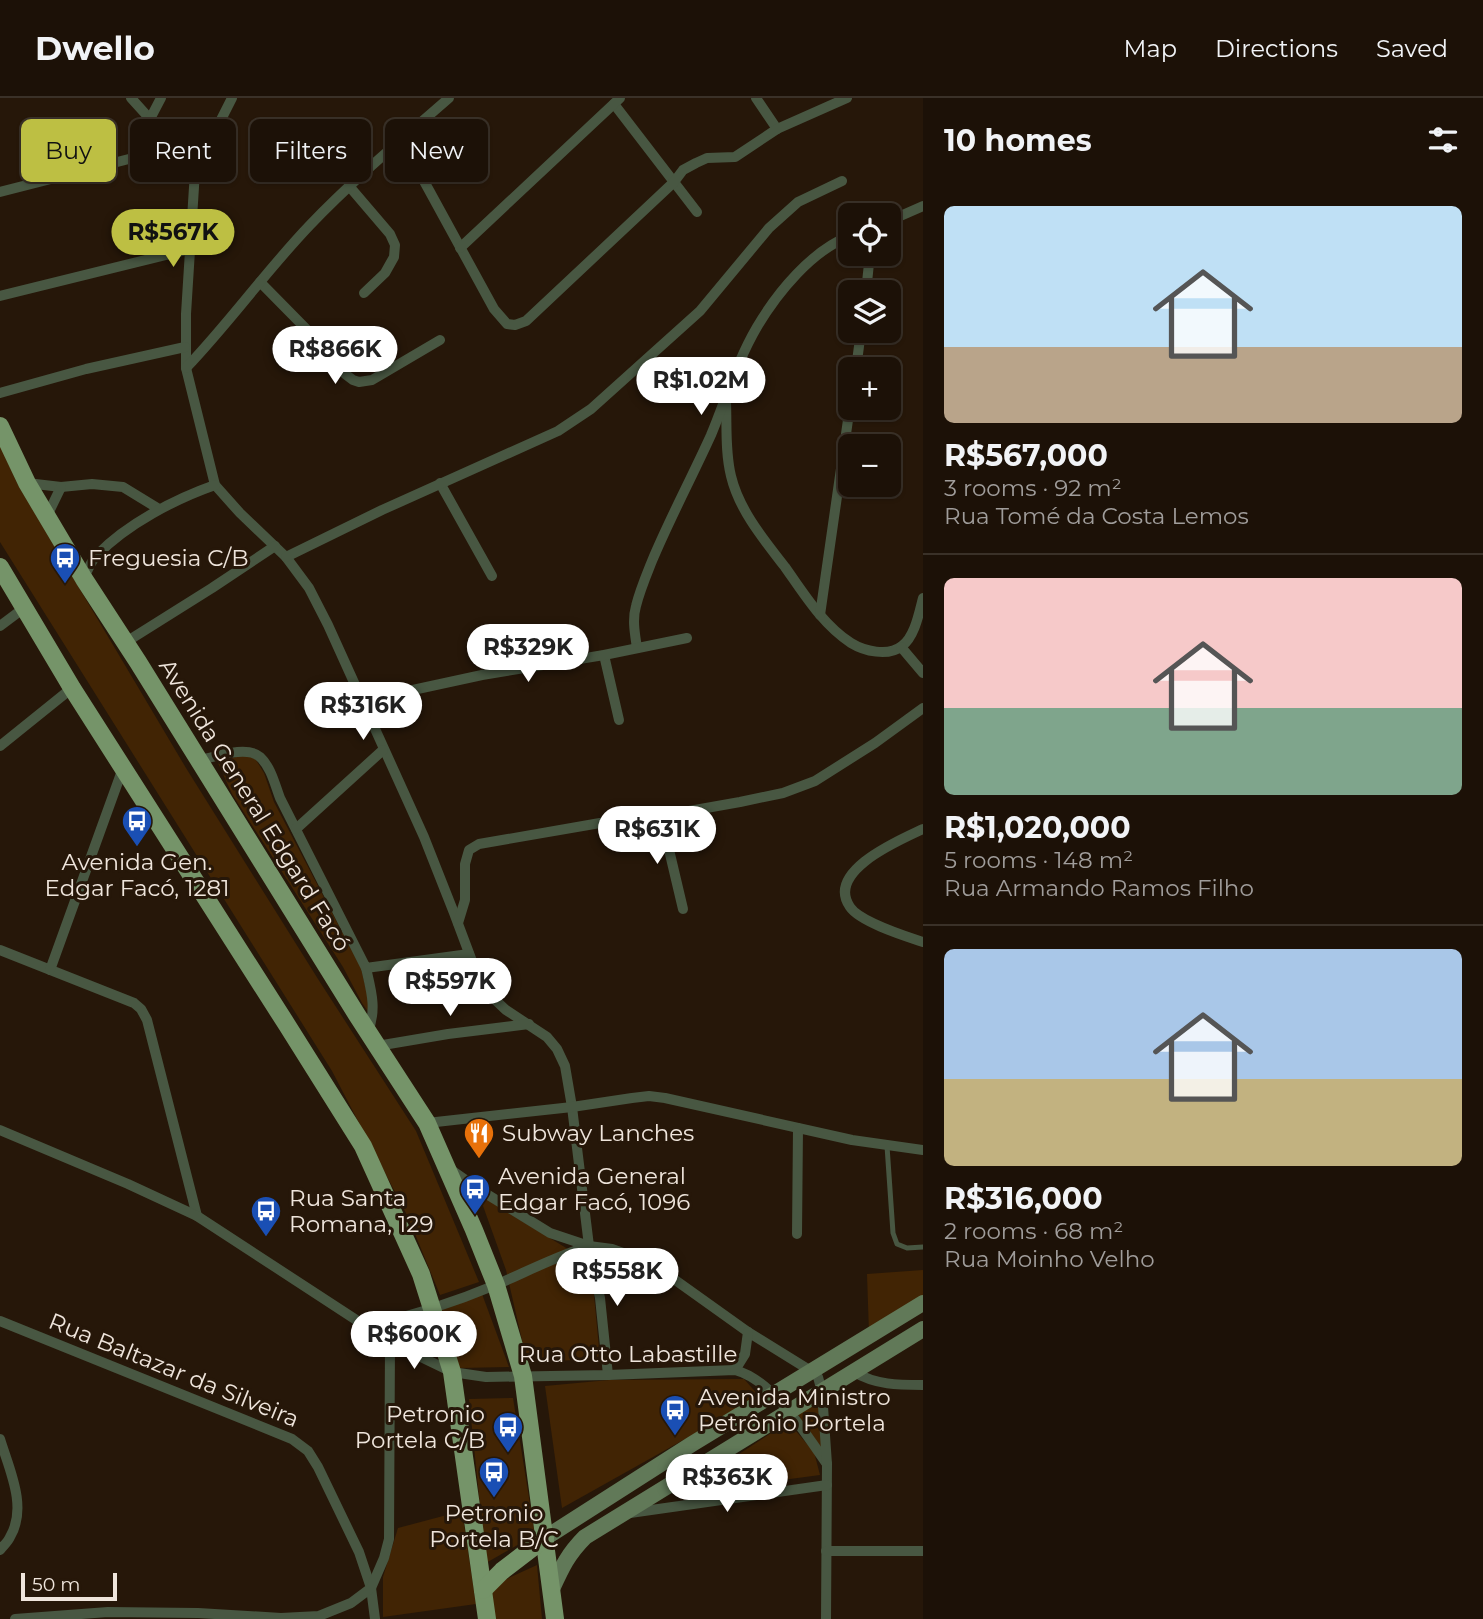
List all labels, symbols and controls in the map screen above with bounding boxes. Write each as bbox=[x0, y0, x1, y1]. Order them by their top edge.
text: Dwello bbox=[35, 28, 155, 68]
text: Map bbox=[1124, 34, 1177, 63]
text: Directions bbox=[1215, 34, 1338, 63]
text: Saved bbox=[1376, 34, 1448, 63]
chip: Buy bbox=[21, 119, 116, 182]
chip: Rent bbox=[130, 119, 236, 182]
chip: Filters bbox=[250, 119, 371, 182]
chip: New bbox=[385, 119, 488, 182]
icon: filters bbox=[1424, 121, 1462, 159]
text: 10 homes bbox=[944, 122, 1092, 159]
map controls bbox=[838, 203, 901, 497]
button: locate bbox=[838, 203, 901, 266]
pin: R$567K bbox=[116, 209, 230, 269]
text: R$567K bbox=[127, 218, 219, 246]
icon: home bbox=[1140, 251, 1266, 377]
button: layers bbox=[838, 280, 901, 343]
pin: R$866K bbox=[278, 327, 392, 386]
text: R$866K bbox=[288, 335, 382, 363]
button: + bbox=[838, 357, 901, 420]
pin: R$1.02M bbox=[636, 358, 766, 417]
text: R$1.02M bbox=[652, 366, 750, 394]
button: − bbox=[838, 434, 901, 497]
text: R$567,000 bbox=[944, 437, 1108, 474]
text: 3 rooms · 92 m² bbox=[944, 474, 1122, 502]
text: Rua Tomé da Costa Lemos bbox=[944, 502, 1249, 530]
bus stop icon: Freguesia C/B bbox=[48, 541, 82, 585]
place label: Freguesia C/B bbox=[88, 544, 249, 572]
icon: home bbox=[1140, 623, 1266, 749]
pin: R$329K bbox=[471, 624, 585, 684]
text: R$329K bbox=[483, 633, 573, 661]
street label: Avenida General Edgard Facó bbox=[153, 654, 357, 956]
pin: R$316K bbox=[306, 682, 420, 742]
text: R$316K bbox=[320, 691, 406, 719]
bus stop icon: Avenida Gen. Edgar Facó, 1281 bbox=[120, 804, 154, 848]
pin: R$631K bbox=[600, 806, 714, 866]
text: R$1,020,000 bbox=[944, 809, 1131, 846]
text: R$631K bbox=[614, 815, 700, 843]
text: 5 rooms · 148 m² bbox=[944, 846, 1133, 874]
place label: Avenida Gen. Edgar Facó, 1281 bbox=[44, 848, 230, 902]
text: Rua Armando Ramos Filho bbox=[944, 874, 1254, 902]
pin: R$597K bbox=[393, 958, 507, 1018]
text: R$597K bbox=[404, 967, 496, 995]
icon: home bbox=[1140, 994, 1266, 1120]
restaurant icon: Subway Lanches bbox=[462, 1116, 496, 1160]
place label: Subway Lanches bbox=[502, 1119, 694, 1147]
place label: Avenida General Edgar Facó, 1096 bbox=[498, 1162, 690, 1216]
bus stop icon: Avenida General Edgar Facó, 1096 bbox=[458, 1172, 492, 1216]
text: R$316,000 bbox=[944, 1180, 1103, 1217]
place label: Rua Santa Romana, 129 bbox=[289, 1184, 433, 1238]
bus stop icon: Rua Santa Romana, 129 bbox=[249, 1194, 283, 1238]
text: 2 rooms · 68 m² bbox=[944, 1217, 1123, 1245]
text: Rua Moinho Velho bbox=[944, 1245, 1155, 1273]
pin: R$558K bbox=[560, 1248, 674, 1308]
text: R$558K bbox=[571, 1257, 663, 1285]
street label: Rua Baltazar da Silveira bbox=[45, 1307, 303, 1433]
pin: R$600K bbox=[357, 1312, 471, 1371]
text: R$600K bbox=[367, 1320, 461, 1348]
street label: Rua Otto Labastille bbox=[519, 1340, 737, 1368]
place label: Avenida Ministro Petrônio Portela bbox=[698, 1383, 891, 1437]
bus stop icon: Avenida Ministro Petrônio Portela bbox=[658, 1393, 692, 1437]
place label: Petronio Portela C/B bbox=[355, 1400, 485, 1454]
bus stop icon: Petronio Portela C/B bbox=[491, 1410, 525, 1454]
pin: R$363K bbox=[670, 1454, 784, 1514]
bus stop icon: Petronio Portela B/C bbox=[477, 1455, 511, 1499]
text: R$363K bbox=[682, 1463, 772, 1491]
place label: Petronio Portela B/C bbox=[429, 1499, 559, 1553]
scale bar bbox=[21, 1570, 117, 1602]
text: 50 m bbox=[32, 1573, 80, 1596]

